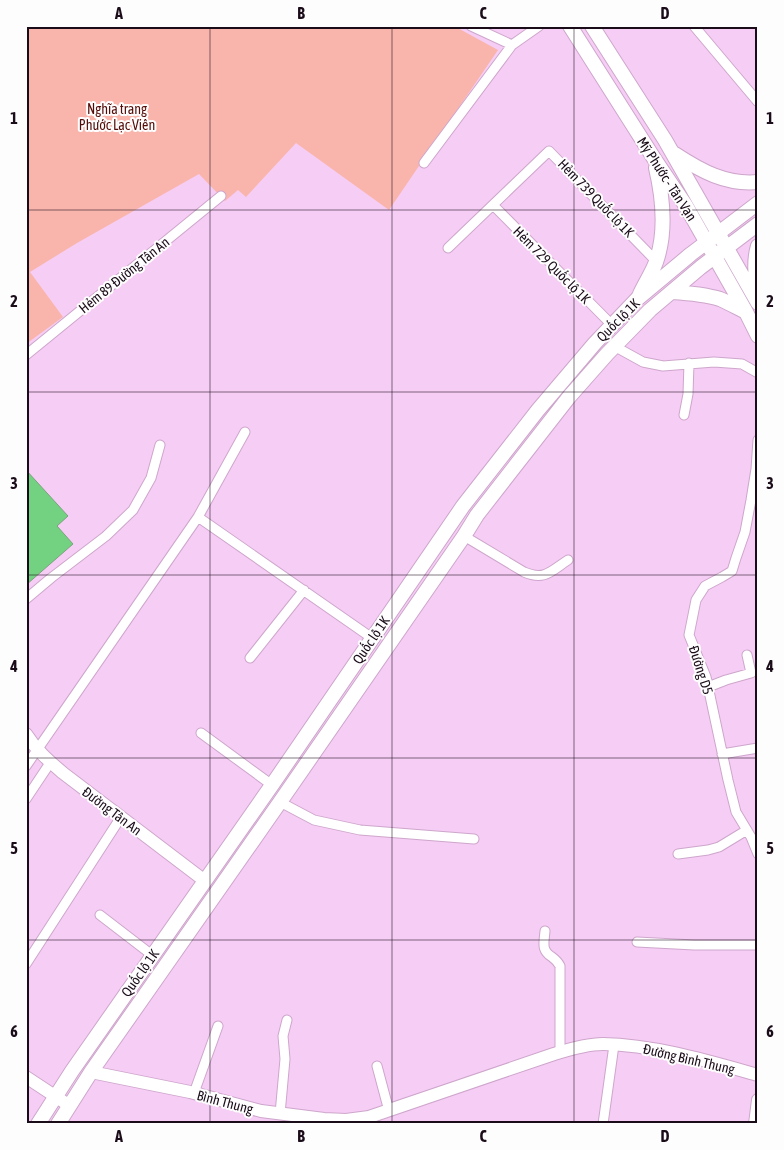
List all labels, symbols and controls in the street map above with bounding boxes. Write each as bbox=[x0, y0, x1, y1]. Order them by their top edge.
text: A bbox=[114, 4, 123, 22]
text: B bbox=[297, 4, 305, 22]
text: C bbox=[479, 4, 487, 22]
text: D bbox=[661, 4, 670, 22]
park label: Nghĩa trang Phước Lạc Viên bbox=[79, 101, 155, 133]
text: 1 bbox=[10, 109, 18, 127]
text: 1 bbox=[766, 109, 774, 127]
street label: Mỹ Phước - Tân Vạn bbox=[634, 134, 700, 224]
street label: Hẻm 739 Quốc lộ 1K bbox=[555, 155, 638, 240]
street label: Hẻm 729 Quốc lộ 1K bbox=[510, 222, 595, 307]
street label: Hẻm 89 Đường Tân An bbox=[76, 234, 172, 316]
text: 2 bbox=[10, 292, 18, 310]
text: 2 bbox=[766, 292, 774, 310]
street label: Quốc lộ 1K bbox=[592, 294, 643, 345]
text: 3 bbox=[10, 474, 18, 492]
text: 3 bbox=[766, 474, 774, 492]
street label: Quốc lộ 1K bbox=[348, 612, 393, 667]
street label: Đường D5 bbox=[686, 644, 716, 696]
text: 4 bbox=[9, 657, 18, 675]
text: 4 bbox=[765, 657, 774, 675]
street label: Đường Tân An bbox=[79, 784, 145, 838]
text: 5 bbox=[10, 839, 18, 857]
text: 5 bbox=[766, 839, 774, 857]
street label: Quốc lộ 1K bbox=[117, 946, 162, 1000]
text: 6 bbox=[10, 1022, 18, 1040]
text: 6 bbox=[766, 1022, 774, 1040]
street label: Đường Bình Thung bbox=[642, 1041, 736, 1077]
street label: Bình Thung bbox=[195, 1087, 255, 1117]
text: A bbox=[114, 1127, 123, 1145]
text: B bbox=[297, 1127, 305, 1145]
text: C bbox=[479, 1127, 487, 1145]
text: D bbox=[661, 1127, 670, 1145]

